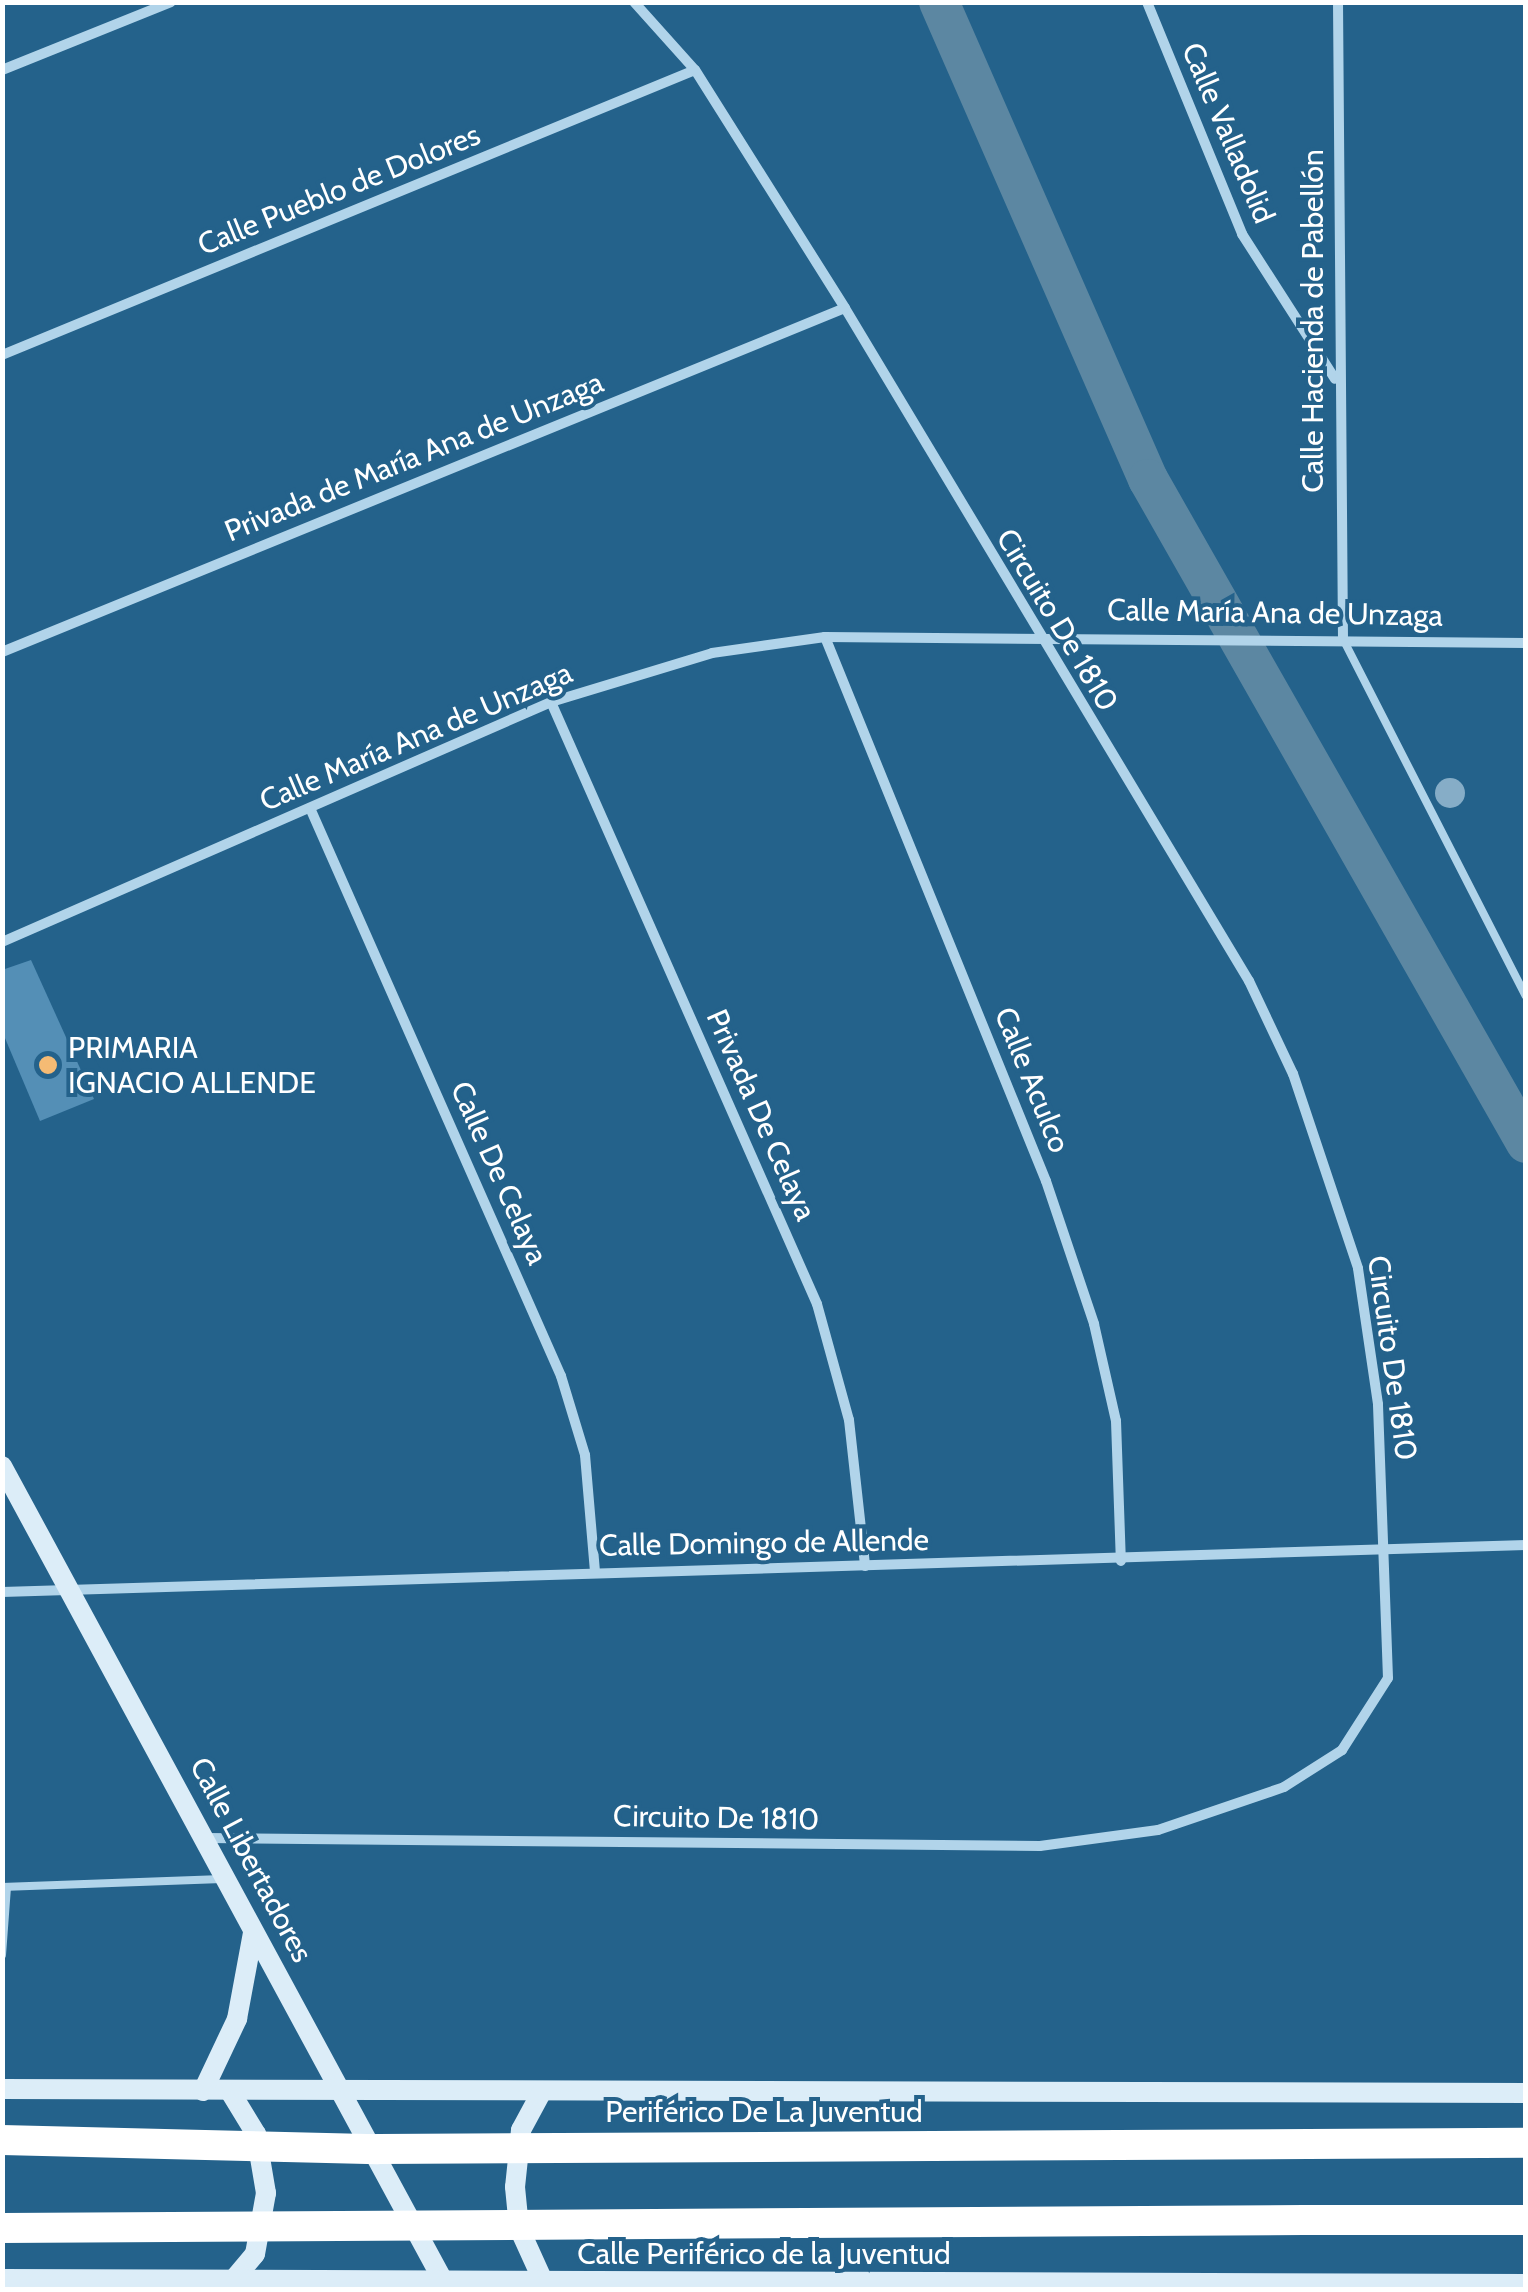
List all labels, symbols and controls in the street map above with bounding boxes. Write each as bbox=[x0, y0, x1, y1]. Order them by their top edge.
street label: Calle Valladolid bbox=[1174, 37, 1282, 229]
street label: Calle Pueblo de Dolores bbox=[193, 117, 485, 263]
street label: Calle Hacienda de Pabellón bbox=[1295, 149, 1331, 493]
street label: Privada de María Ana de Unzaga bbox=[220, 364, 608, 550]
street label: Circuito De 1810 bbox=[988, 522, 1126, 718]
street label: Calle María Ana de Unzaga bbox=[1107, 592, 1443, 634]
street label: Calle María Ana de Unzaga bbox=[255, 655, 577, 819]
street label: Calle Aculco bbox=[987, 1002, 1077, 1158]
street label: Privada De Celaya bbox=[698, 1004, 824, 1226]
place label: PRIMARIA IGNACIO ALLENDE bbox=[68, 1030, 316, 1100]
marker: PRIMARIA IGNACIO ALLENDE bbox=[37, 1054, 59, 1076]
street label: Calle De Celaya bbox=[443, 1076, 555, 1270]
street label: Circuito De 1810 bbox=[1360, 1253, 1424, 1463]
street label: Calle Domingo de Allende bbox=[599, 1522, 929, 1564]
street label: Calle Libertadores bbox=[182, 1752, 320, 1968]
street label: Circuito De 1810 bbox=[613, 1798, 819, 1838]
street label: Periférico De La Juventud bbox=[605, 2094, 923, 2130]
street label: Calle Periférico de la Juventud bbox=[577, 2236, 951, 2272]

